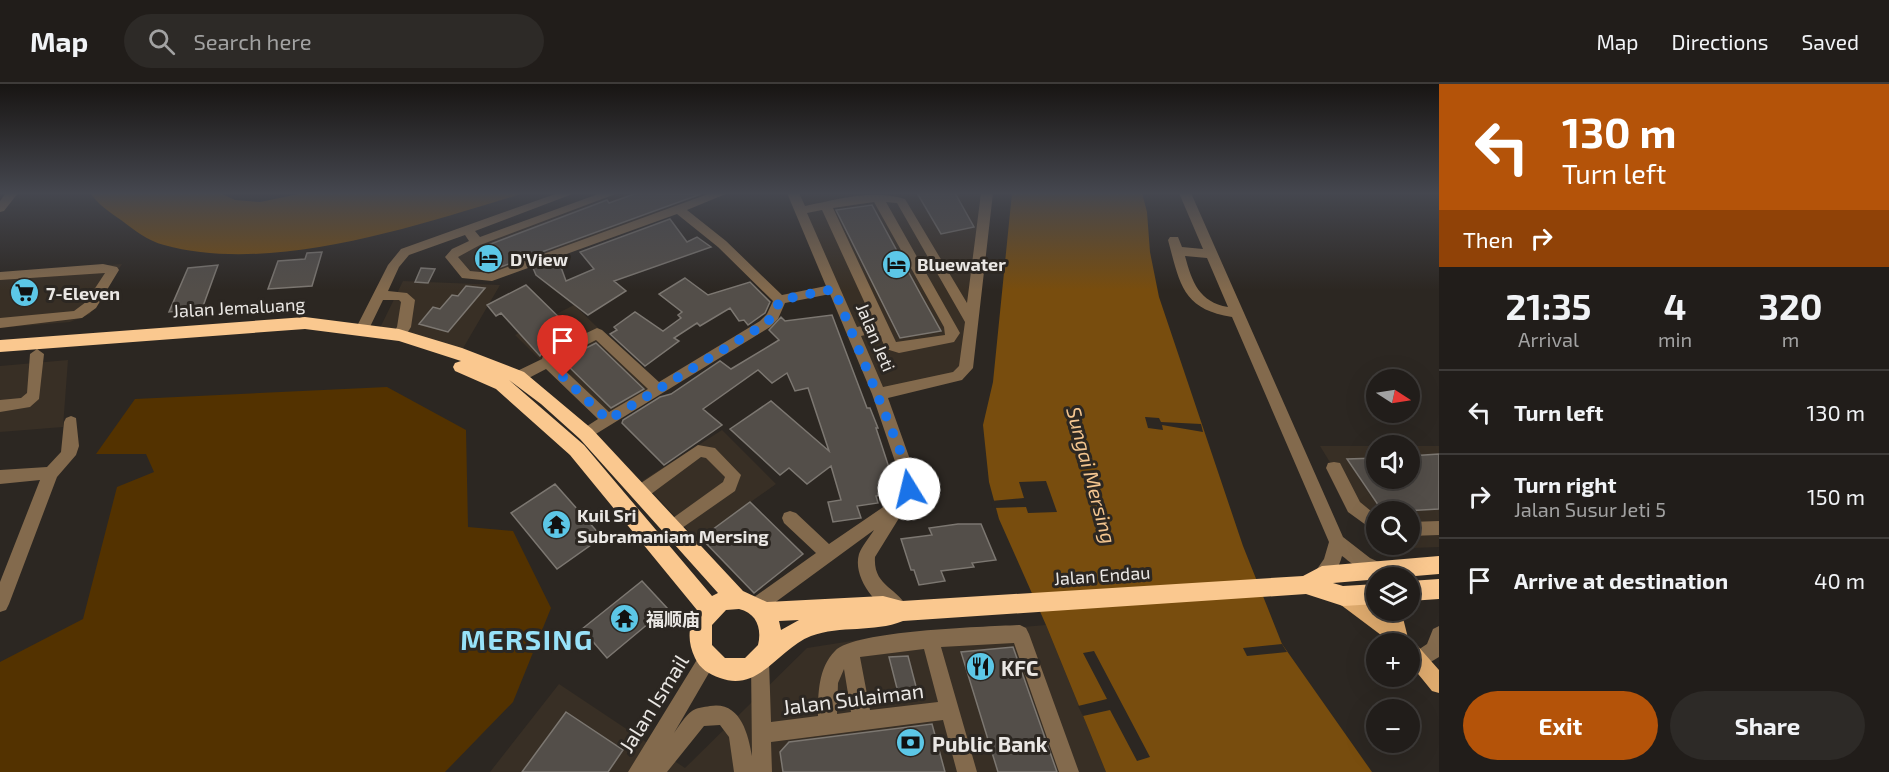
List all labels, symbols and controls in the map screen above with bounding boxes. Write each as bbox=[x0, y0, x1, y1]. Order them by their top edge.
search box bbox=[124, 14, 544, 68]
text: Map bbox=[30, 24, 88, 58]
icon: search bbox=[145, 25, 178, 58]
text: Search here bbox=[193, 28, 312, 54]
text: Map bbox=[1596, 29, 1639, 54]
text: Directions bbox=[1672, 29, 1768, 54]
text: Saved bbox=[1801, 29, 1859, 54]
text: 130 m bbox=[1562, 106, 1677, 156]
icon: left bbox=[1463, 108, 1541, 186]
text: Turn left bbox=[1562, 157, 1666, 189]
icon: right bbox=[1525, 222, 1558, 255]
text: Then bbox=[1463, 226, 1513, 252]
hotel icon: D'View bbox=[473, 243, 505, 275]
place label: D'View bbox=[510, 248, 569, 270]
hotel icon: Bluewater bbox=[880, 248, 912, 280]
place label: Bluewater bbox=[917, 253, 1006, 275]
supermarket icon: 7-Eleven bbox=[9, 277, 41, 309]
place label: 7-Eleven bbox=[46, 282, 120, 304]
text: 21:35 bbox=[1505, 284, 1591, 327]
text: 4 bbox=[1664, 284, 1686, 327]
text: 320 bbox=[1758, 284, 1823, 327]
street label: Jalan Jemaluang bbox=[172, 293, 306, 321]
street label: Jalan Jeti bbox=[852, 299, 900, 375]
pin bbox=[537, 315, 588, 377]
icon: arrive bbox=[546, 324, 579, 357]
text: Arrival bbox=[1518, 327, 1579, 351]
text: min bbox=[1658, 327, 1692, 351]
text: m bbox=[1782, 327, 1799, 351]
north arrow bbox=[1366, 369, 1420, 423]
map controls bbox=[1366, 369, 1420, 753]
icon: left bbox=[1463, 396, 1496, 429]
text: Turn left bbox=[1514, 399, 1603, 425]
text: 130 m bbox=[1807, 399, 1865, 425]
water label: Sungai Mersing bbox=[1062, 404, 1122, 546]
button: sound bbox=[1366, 435, 1420, 489]
position arrow bbox=[877, 457, 941, 521]
text: Turn right bbox=[1514, 471, 1616, 497]
icon: right bbox=[1463, 480, 1496, 513]
text: 150 m bbox=[1807, 483, 1865, 509]
text: Jalan Susur Jeti 5 bbox=[1514, 497, 1666, 521]
button: search bbox=[1366, 501, 1420, 555]
place label: Kuil Sri Subramaniam Mersing bbox=[577, 504, 769, 547]
temple icon: Kuil Sri Subramaniam Mersing bbox=[540, 509, 572, 541]
street label: Jalan Endau bbox=[1053, 561, 1151, 589]
icon: arrive bbox=[1463, 564, 1496, 597]
button: layers bbox=[1366, 567, 1420, 621]
text: Arrive at destination bbox=[1514, 567, 1728, 593]
text: 40 m bbox=[1814, 567, 1865, 593]
temple icon: 福顺庙 bbox=[609, 603, 641, 635]
place label: 福顺庙 bbox=[646, 608, 700, 630]
district label: MERSING bbox=[460, 622, 594, 656]
button: + bbox=[1366, 633, 1420, 687]
street label: Jalan Ismail bbox=[613, 649, 693, 757]
restaurant icon: KFC bbox=[964, 651, 996, 683]
place label: KFC bbox=[1001, 655, 1038, 680]
street label: Jalan Sulaiman bbox=[781, 677, 925, 719]
button: Exit bbox=[1463, 691, 1658, 760]
button: Share bbox=[1670, 691, 1865, 760]
button: − bbox=[1366, 699, 1420, 753]
bank icon: Public Bank bbox=[895, 727, 927, 759]
place label: Public Bank bbox=[932, 731, 1048, 756]

